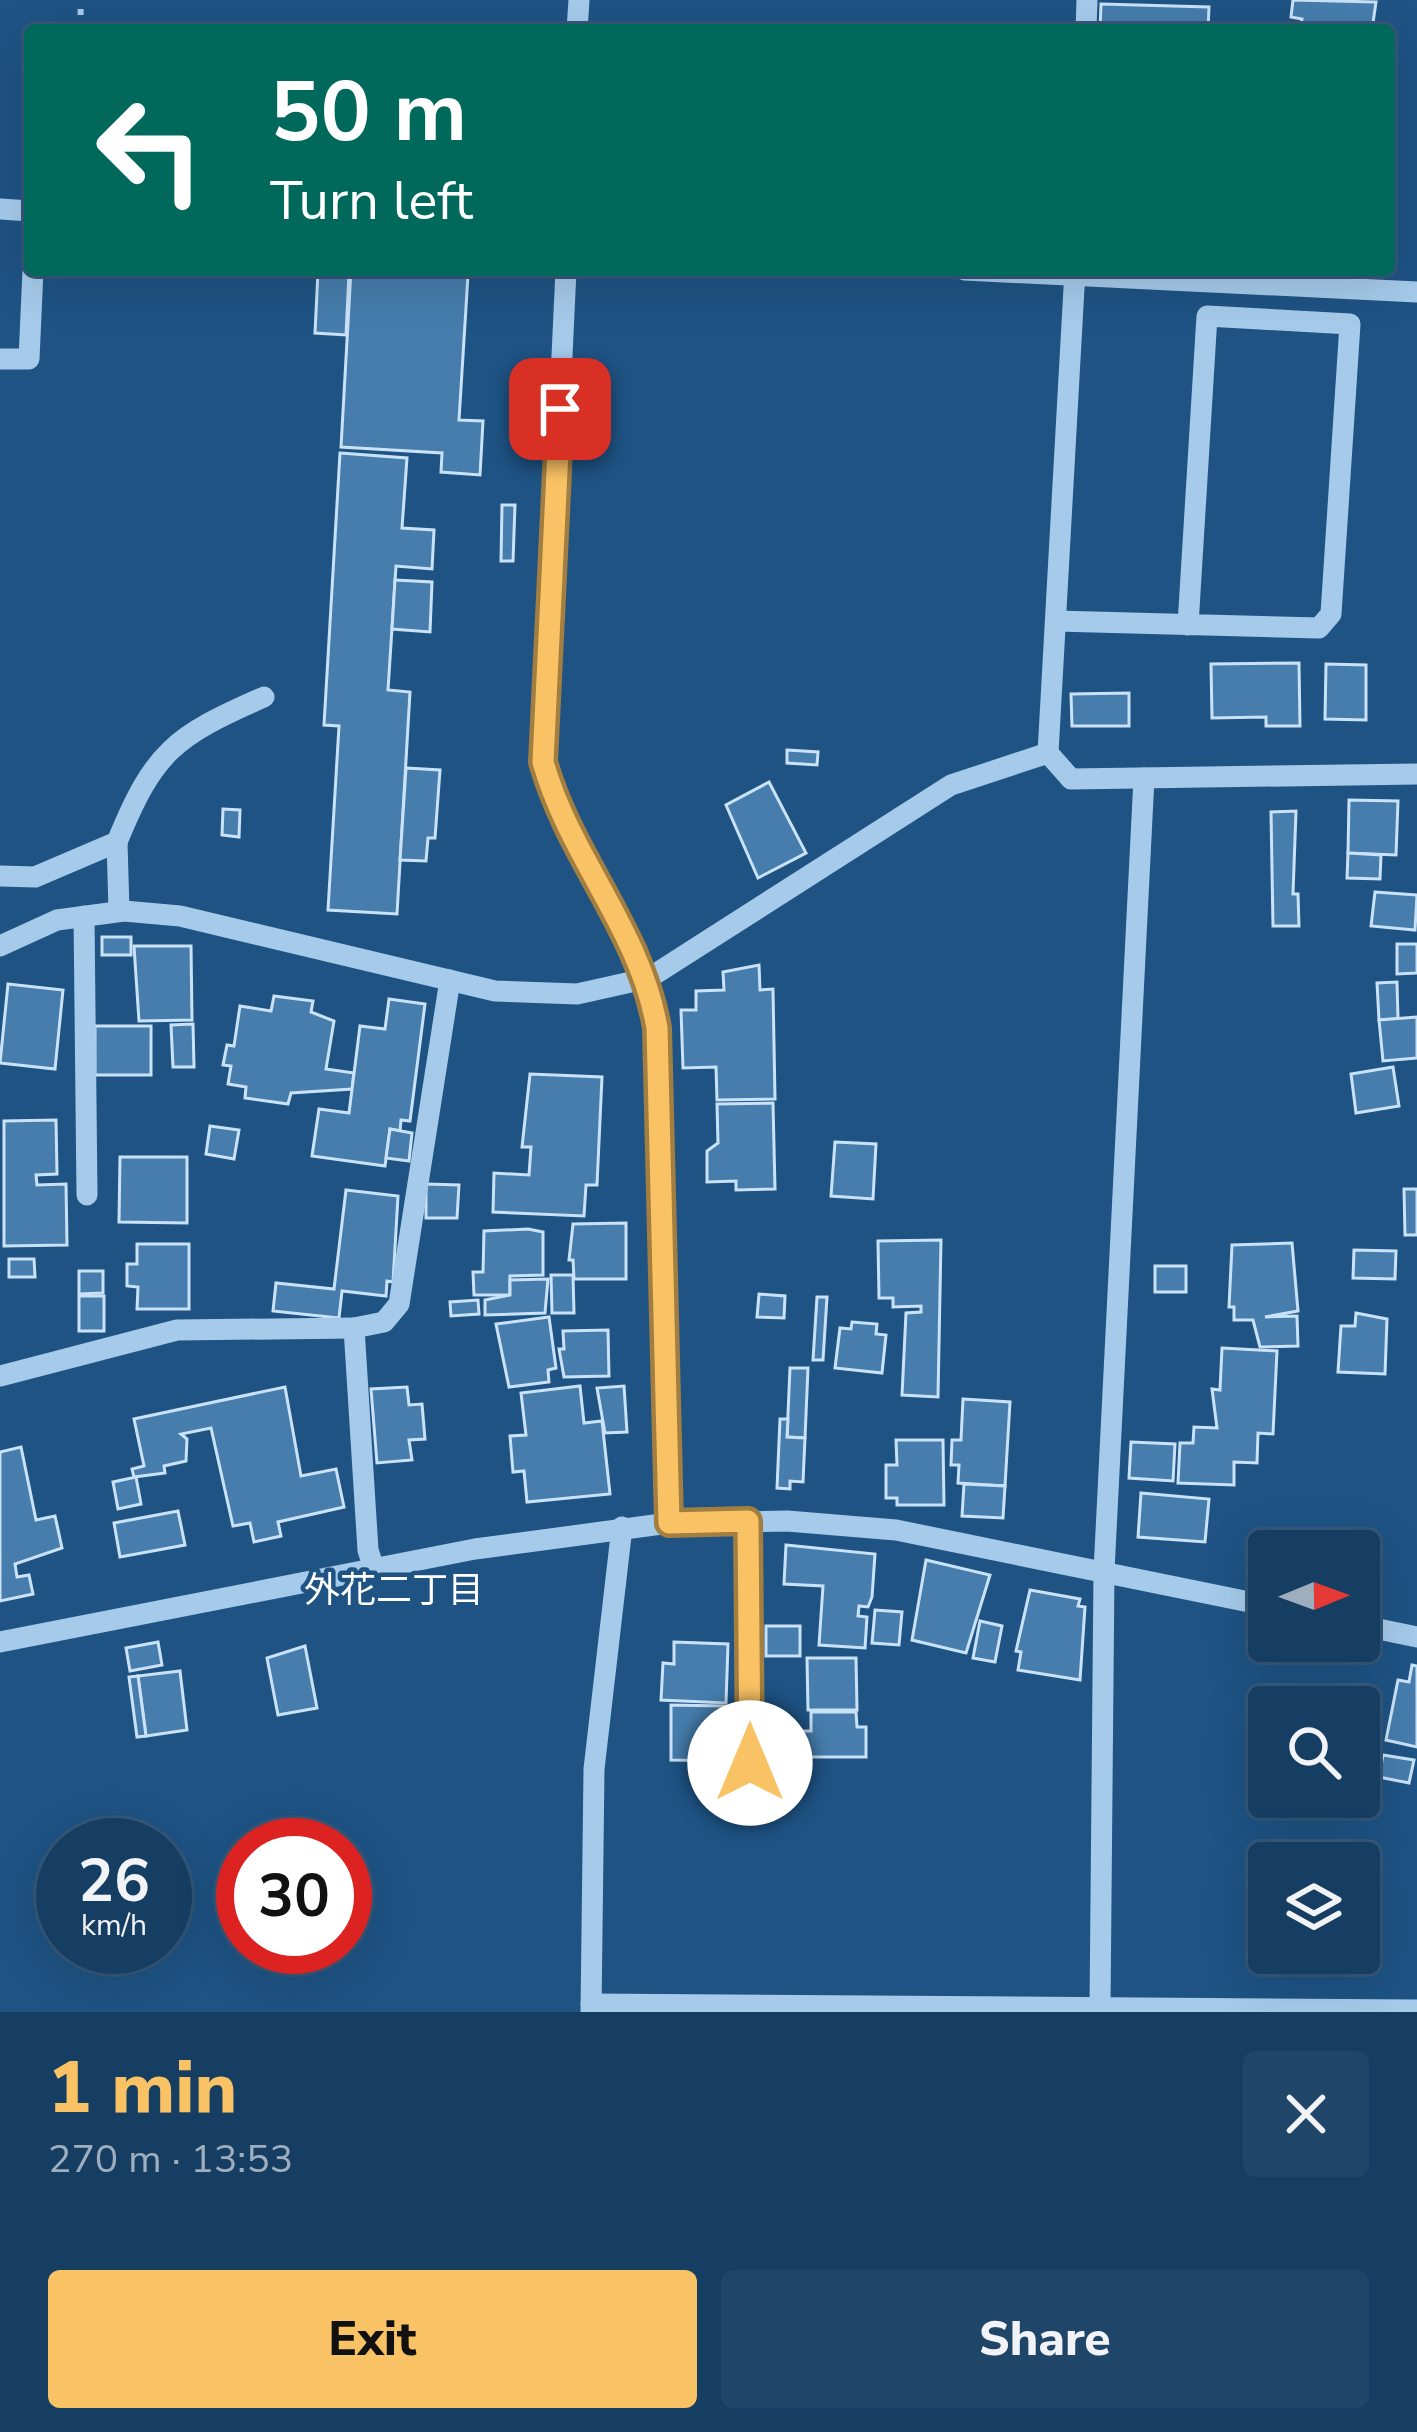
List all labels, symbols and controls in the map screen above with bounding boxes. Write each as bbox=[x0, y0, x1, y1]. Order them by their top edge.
text: 50 m bbox=[270, 55, 467, 170]
icon: left bbox=[72, 72, 228, 228]
text: Turn left bbox=[270, 164, 473, 238]
pin bbox=[509, 358, 611, 460]
icon: arrive bbox=[527, 376, 593, 442]
north arrow bbox=[1248, 1530, 1380, 1662]
map controls bbox=[1248, 1530, 1380, 1974]
district label: 外花二丁目 bbox=[304, 1566, 484, 1615]
button: search bbox=[1248, 1686, 1380, 1818]
position arrow bbox=[687, 1700, 813, 1826]
speed limit sign: 30 bbox=[216, 1818, 372, 1974]
text: 26 bbox=[78, 1840, 150, 1922]
button: layers bbox=[1248, 1842, 1380, 1974]
text: km/h bbox=[81, 1905, 147, 1946]
text: 1 min bbox=[48, 2039, 237, 2137]
button: close bbox=[1243, 2051, 1369, 2177]
text: 270 m · 13:53 bbox=[48, 2133, 293, 2186]
button: Exit bbox=[48, 2270, 697, 2408]
button: Share bbox=[721, 2270, 1369, 2408]

